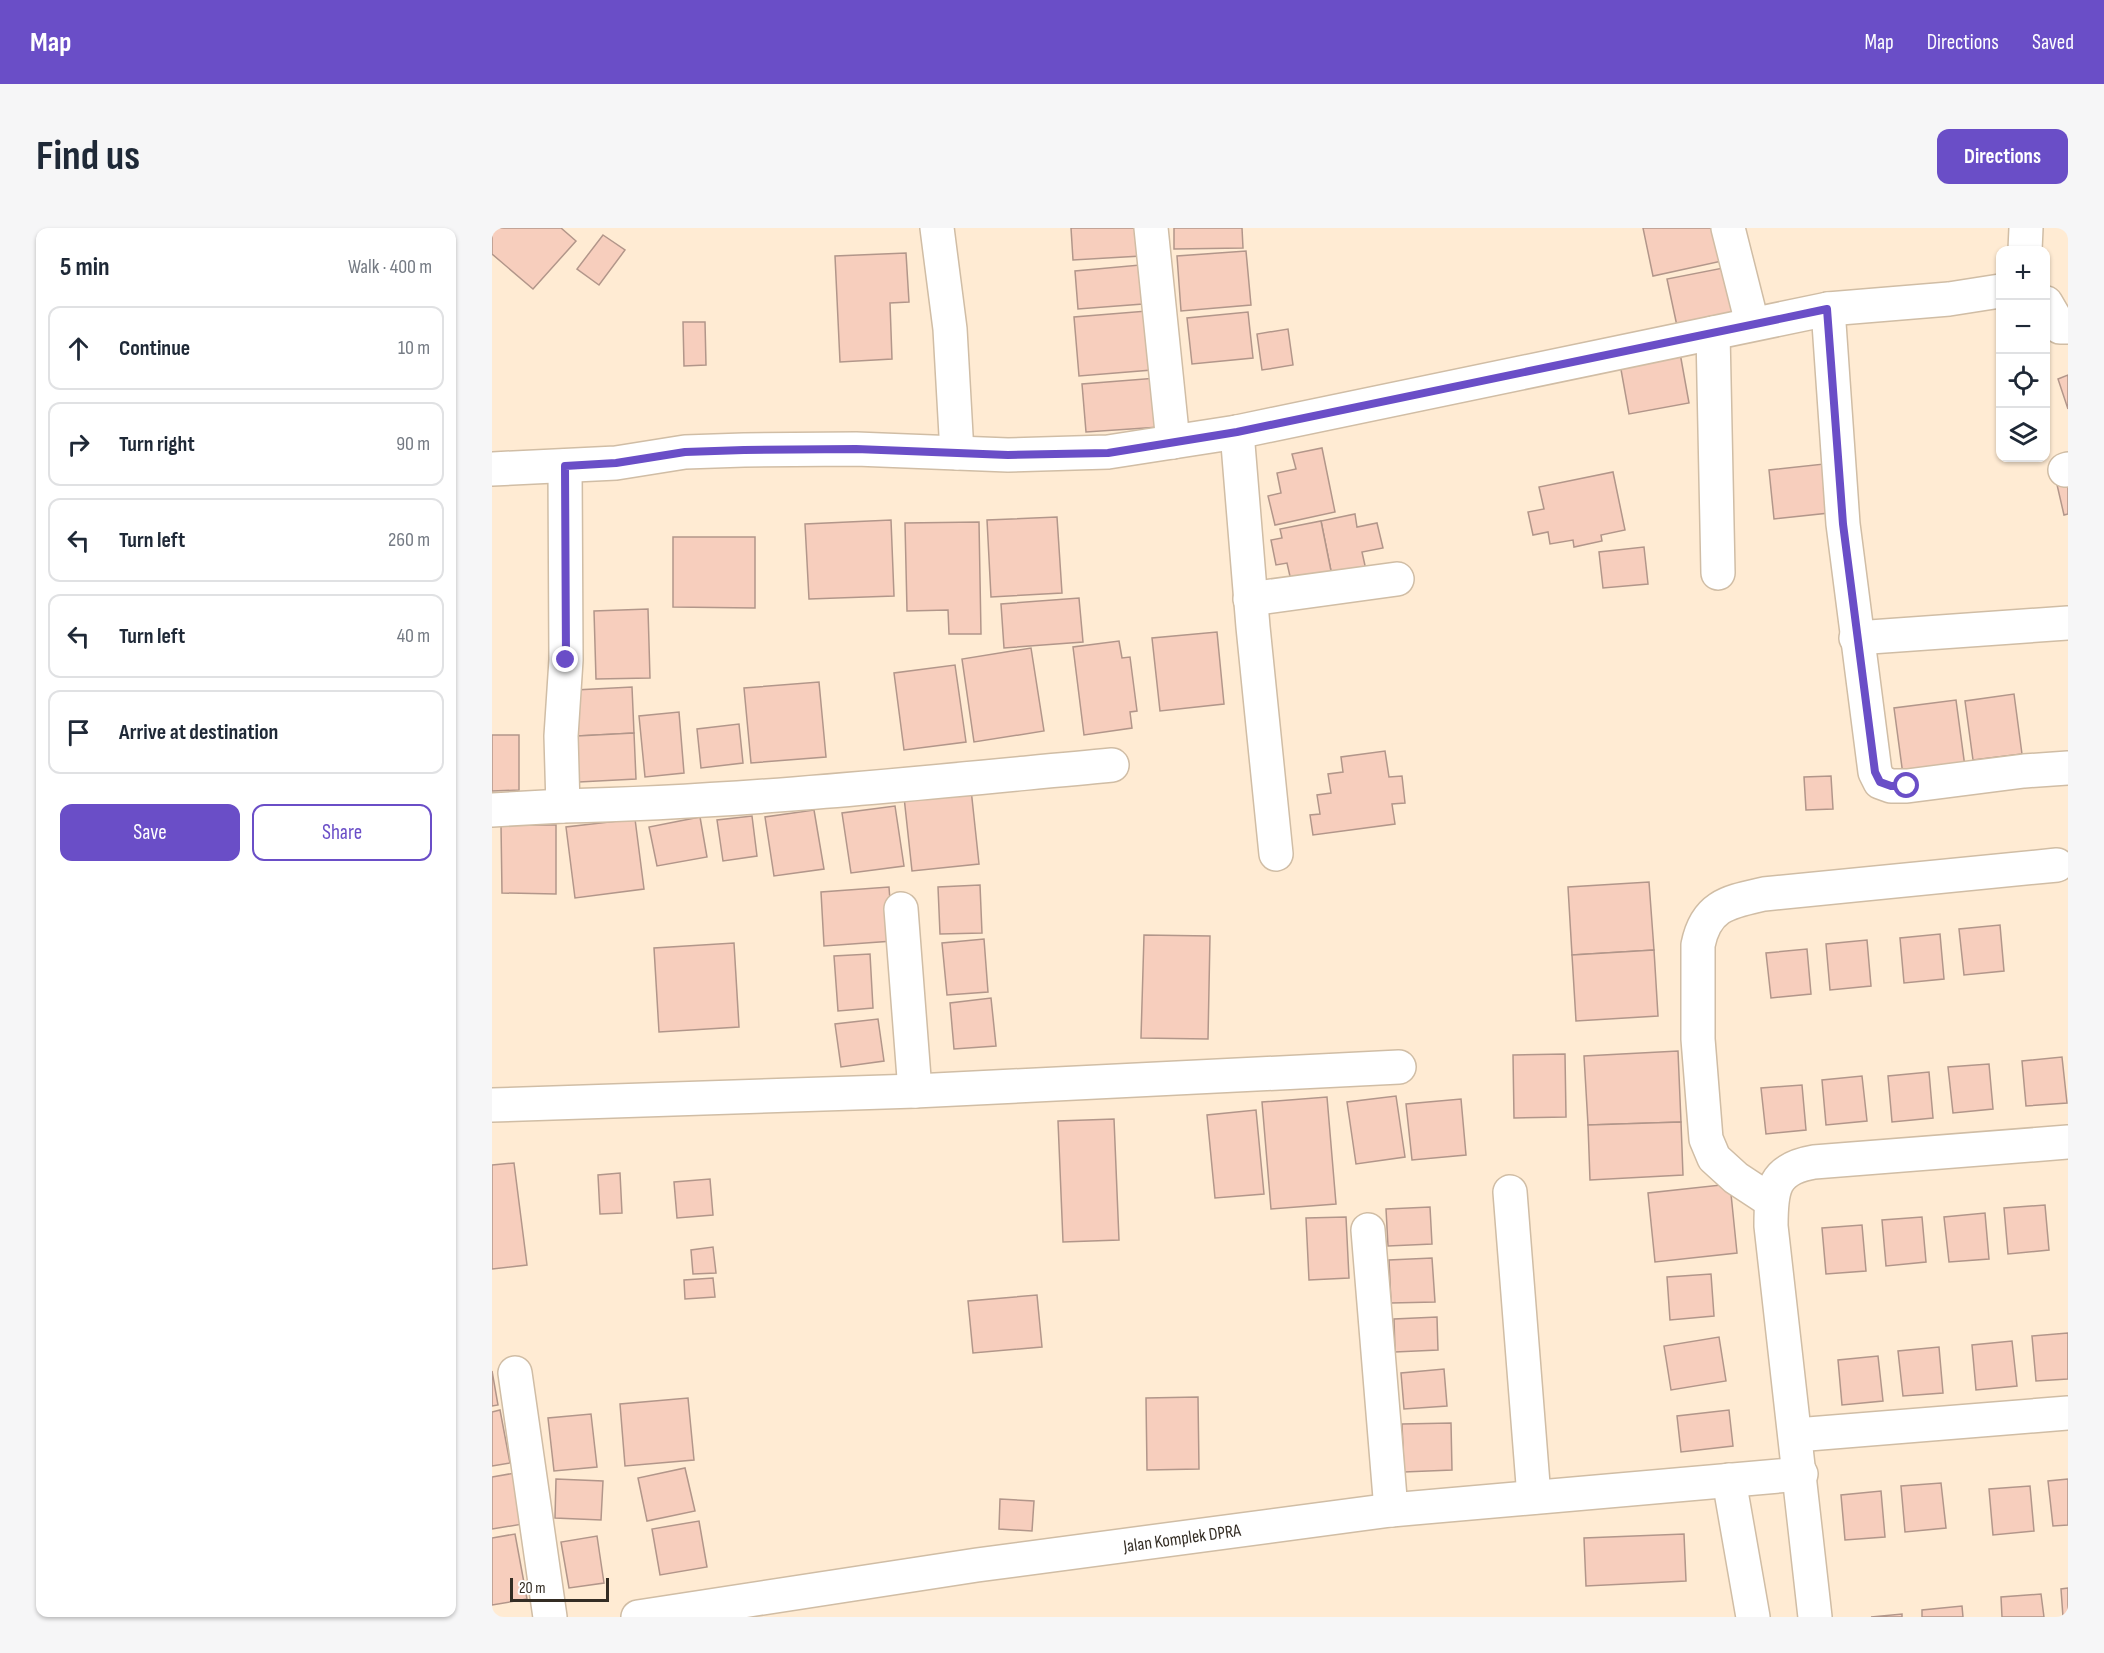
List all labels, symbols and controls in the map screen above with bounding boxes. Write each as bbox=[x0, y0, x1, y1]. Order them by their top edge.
text: Map bbox=[30, 26, 71, 59]
text: Map bbox=[1864, 30, 1894, 55]
text: Directions bbox=[1927, 30, 1999, 55]
text: Saved bbox=[2032, 30, 2074, 55]
button: Directions bbox=[1937, 129, 2068, 184]
text: Find us bbox=[36, 131, 140, 182]
map controls bbox=[1996, 246, 2050, 462]
button: + bbox=[1996, 246, 2050, 300]
text: 5 min bbox=[60, 252, 110, 283]
text: Walk · 400 m bbox=[348, 255, 432, 279]
button: − bbox=[1996, 300, 2050, 354]
icon: ahead bbox=[62, 332, 95, 365]
text: Continue bbox=[119, 335, 190, 362]
text: 10 m bbox=[398, 336, 430, 360]
button: locate bbox=[1996, 354, 2050, 408]
button: layers bbox=[1996, 408, 2050, 462]
icon: right bbox=[62, 428, 95, 461]
text: Turn right bbox=[119, 431, 195, 458]
text: 90 m bbox=[396, 432, 430, 456]
icon: left bbox=[62, 524, 95, 557]
text: Turn left bbox=[119, 527, 185, 554]
text: 260 m bbox=[388, 528, 430, 552]
icon: left bbox=[62, 620, 95, 653]
text: Turn left bbox=[119, 623, 185, 650]
text: 40 m bbox=[397, 624, 430, 648]
route end bbox=[552, 646, 578, 672]
icon: arrive bbox=[62, 716, 95, 749]
text: Arrive at destination bbox=[119, 719, 278, 746]
route start bbox=[1893, 772, 1919, 798]
button: Save bbox=[60, 804, 240, 861]
button: Share bbox=[252, 804, 432, 861]
street label: Jalan Komplek DPRA bbox=[1121, 1520, 1242, 1557]
scale bar bbox=[510, 1575, 609, 1602]
text: 20 m bbox=[519, 1579, 546, 1598]

